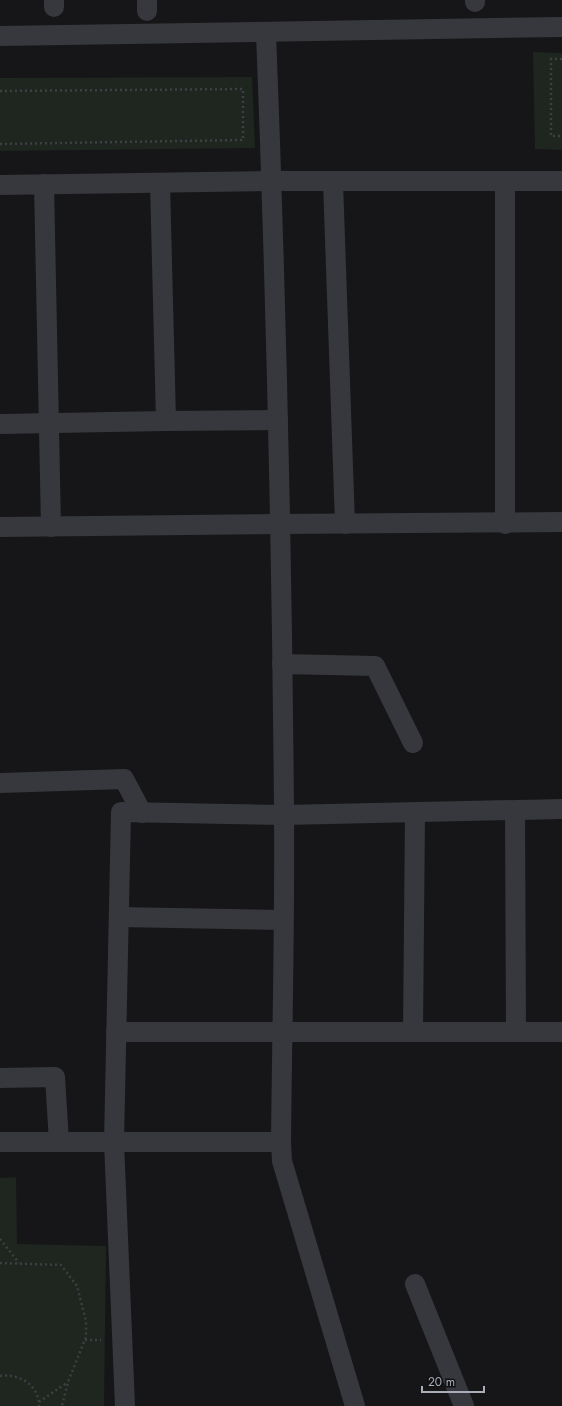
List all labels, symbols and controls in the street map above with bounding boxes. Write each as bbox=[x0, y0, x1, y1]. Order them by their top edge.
scale bar bbox=[422, 1368, 484, 1394]
text: 20 m bbox=[428, 1373, 455, 1391]

